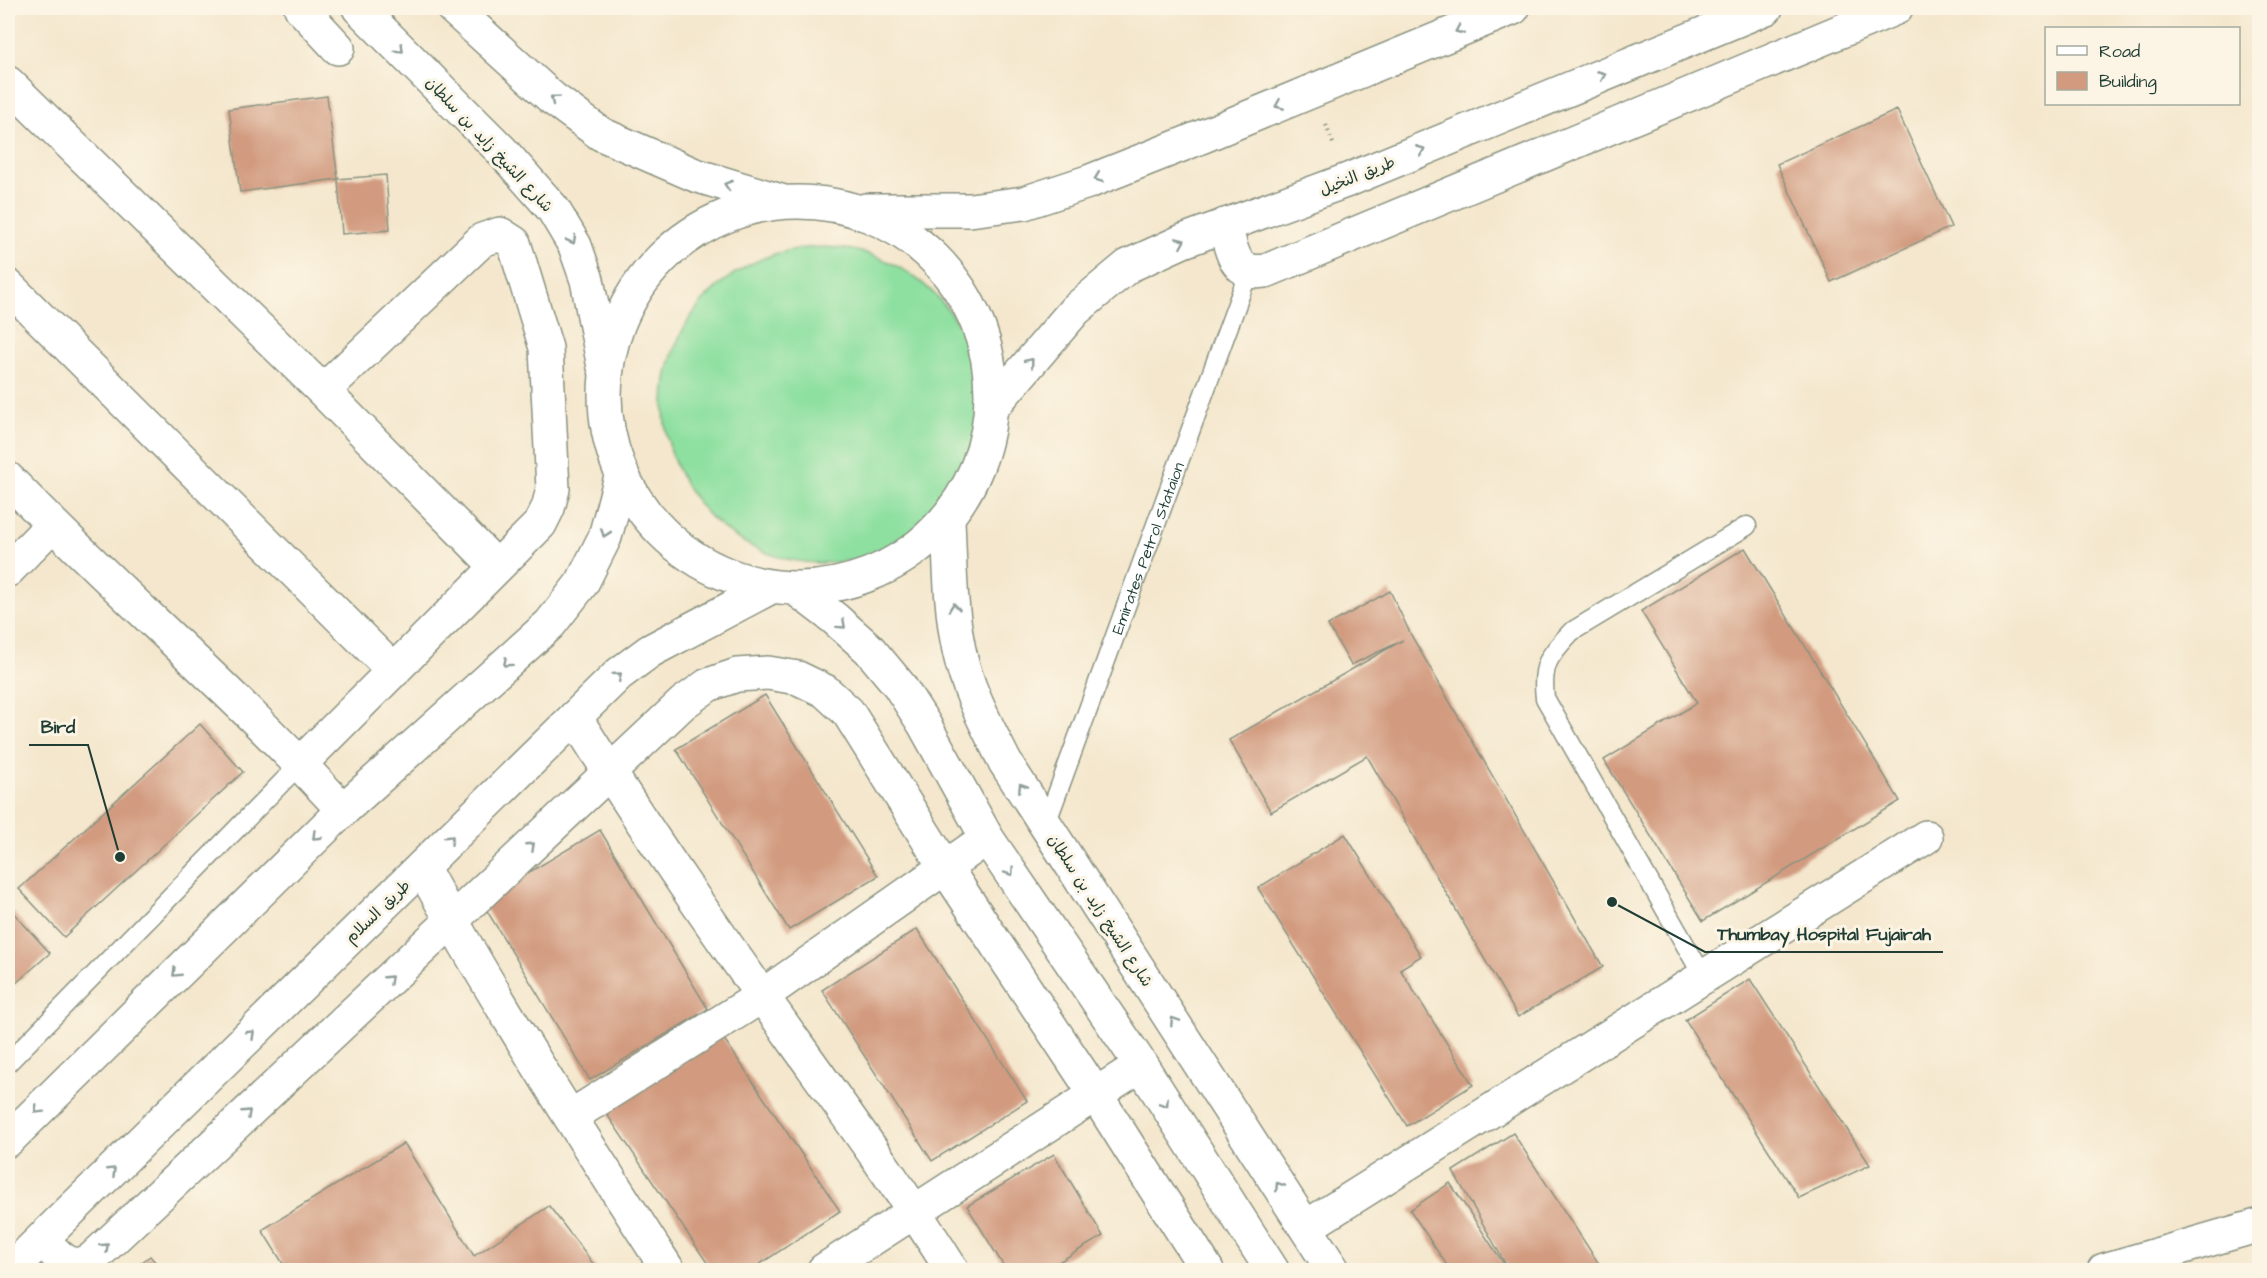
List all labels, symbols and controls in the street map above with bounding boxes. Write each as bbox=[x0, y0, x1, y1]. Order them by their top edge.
one-way arrow bbox=[1454, 23, 1465, 35]
legend bbox=[2045, 27, 2240, 105]
text: Road bbox=[2099, 39, 2140, 64]
one-way arrow bbox=[393, 41, 404, 52]
text: Building bbox=[2099, 69, 2157, 95]
one-way arrow bbox=[1595, 70, 1606, 82]
street label: شارع الشيخ زايد بن سلطان bbox=[421, 72, 558, 217]
one-way arrow bbox=[550, 95, 561, 106]
one-way arrow bbox=[1274, 98, 1285, 110]
one-way arrow bbox=[1415, 145, 1426, 157]
street label: طريق النخيل bbox=[1316, 151, 1398, 201]
one-way arrow bbox=[1093, 171, 1104, 183]
one-way arrow bbox=[723, 180, 734, 192]
one-way arrow bbox=[565, 234, 576, 245]
one-way arrow bbox=[1174, 238, 1185, 250]
one-way arrow bbox=[1022, 357, 1033, 368]
street label: Emirates Petrol Stataion bbox=[1107, 459, 1190, 638]
one-way arrow bbox=[600, 527, 613, 538]
one-way arrow bbox=[948, 603, 960, 612]
one-way arrow bbox=[835, 618, 846, 629]
one-way arrow bbox=[503, 656, 514, 667]
one-way arrow bbox=[611, 672, 622, 683]
callout: Bird bbox=[29, 709, 88, 745]
text: Bird bbox=[41, 715, 76, 740]
one-way arrow bbox=[1018, 783, 1029, 794]
one-way arrow bbox=[312, 829, 323, 840]
street label: شارع الشيخ زايد بن سلطان bbox=[1043, 830, 1158, 991]
one-way arrow bbox=[444, 835, 454, 846]
one-way arrow bbox=[523, 842, 534, 853]
one-way arrow bbox=[1003, 865, 1014, 876]
street label: طريق السلام bbox=[340, 875, 416, 949]
callout: Thumbay Hospital Fujairah bbox=[1705, 916, 1943, 952]
text: Thumbay Hospital Fujairah bbox=[1716, 922, 1932, 948]
one-way arrow bbox=[173, 965, 184, 976]
one-way arrow bbox=[382, 975, 392, 986]
one-way arrow bbox=[1170, 1017, 1181, 1028]
one-way arrow bbox=[244, 1031, 255, 1042]
one-way arrow bbox=[1158, 1097, 1170, 1107]
one-way arrow bbox=[34, 1103, 44, 1114]
one-way arrow bbox=[240, 1109, 251, 1120]
one-way arrow bbox=[104, 1167, 115, 1178]
one-way arrow bbox=[1275, 1181, 1286, 1192]
one-way arrow bbox=[98, 1243, 109, 1254]

